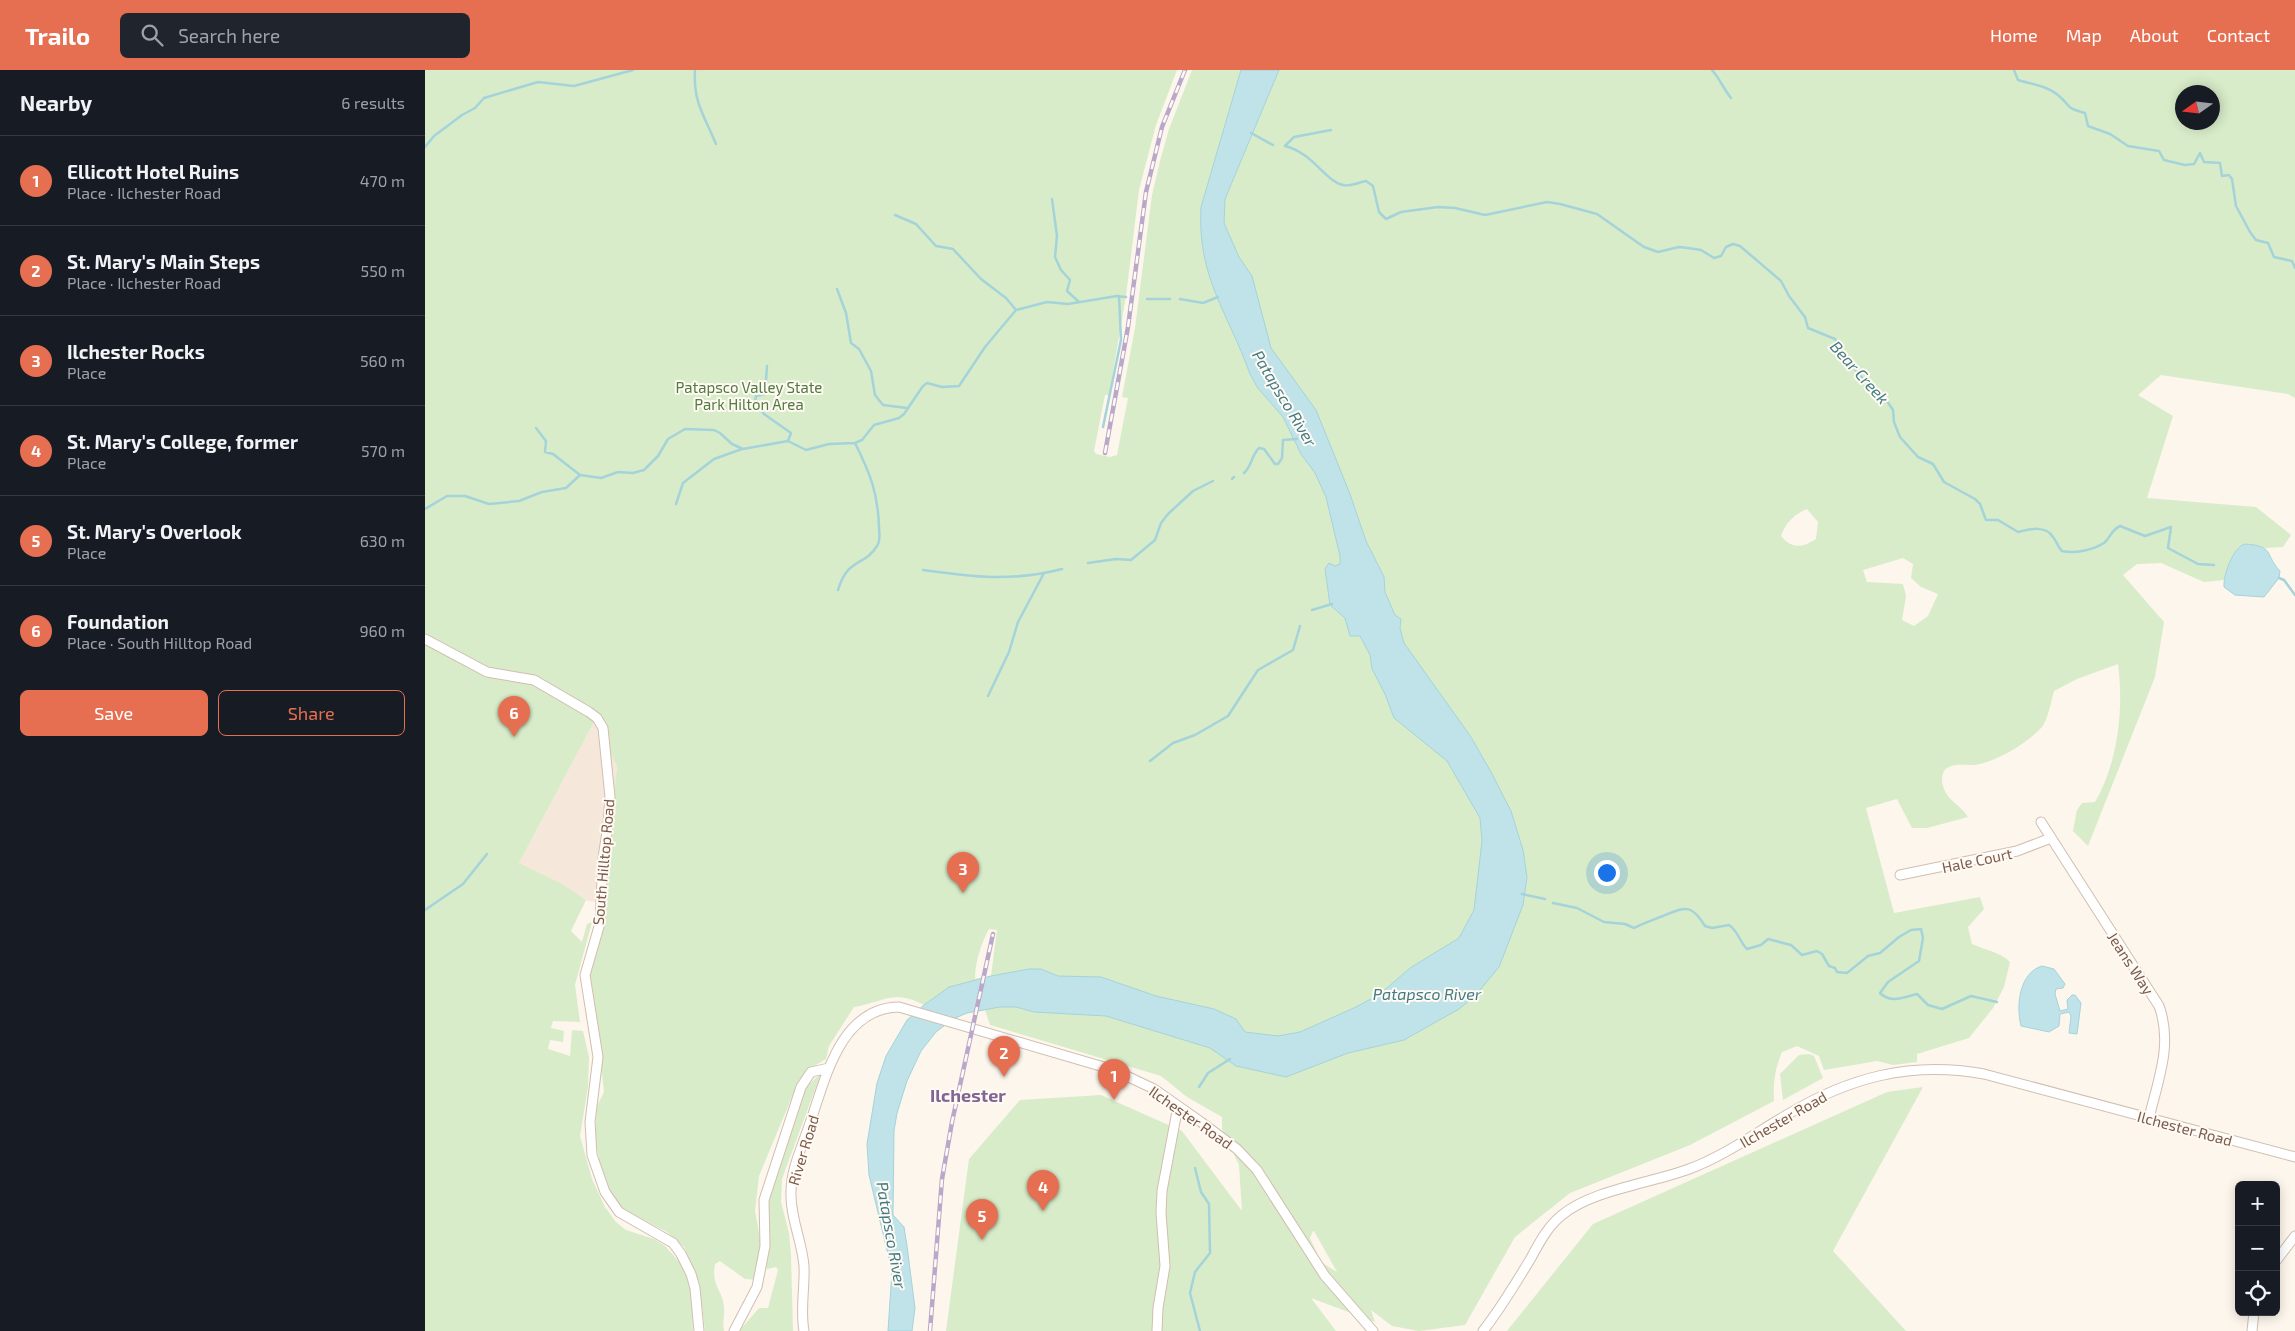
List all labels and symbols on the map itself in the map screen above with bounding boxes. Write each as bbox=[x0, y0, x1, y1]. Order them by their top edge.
north arrow bbox=[2175, 85, 2220, 130]
water label: Bear Creek bbox=[1827, 337, 1893, 407]
water label: Patapsco River bbox=[1249, 347, 1321, 450]
park label: Patapsco Valley State Park Hilton Area bbox=[676, 378, 822, 413]
pin: 6 bbox=[498, 696, 530, 737]
street label: South Hilltop Road bbox=[589, 798, 617, 926]
street label: Hale Court bbox=[1940, 844, 2014, 876]
pin: 3 bbox=[947, 852, 979, 893]
your location bbox=[1594, 860, 1620, 886]
street label: Jeans Way bbox=[2104, 928, 2158, 998]
water label: Patapsco River bbox=[1373, 984, 1482, 1003]
pin: 2 bbox=[988, 1036, 1020, 1077]
pin: 1 bbox=[1098, 1059, 1130, 1100]
street label: Ilchester Road bbox=[1146, 1082, 1236, 1152]
district label: Ilchester bbox=[930, 1084, 1006, 1106]
street label: Ilchester Road bbox=[1736, 1087, 1830, 1151]
street label: Ilchester Road bbox=[2136, 1107, 2234, 1149]
street label: River Road bbox=[784, 1113, 822, 1187]
pin: 4 bbox=[1027, 1170, 1059, 1211]
water label: Patapsco River bbox=[873, 1180, 911, 1291]
pin: 5 bbox=[966, 1199, 998, 1240]

